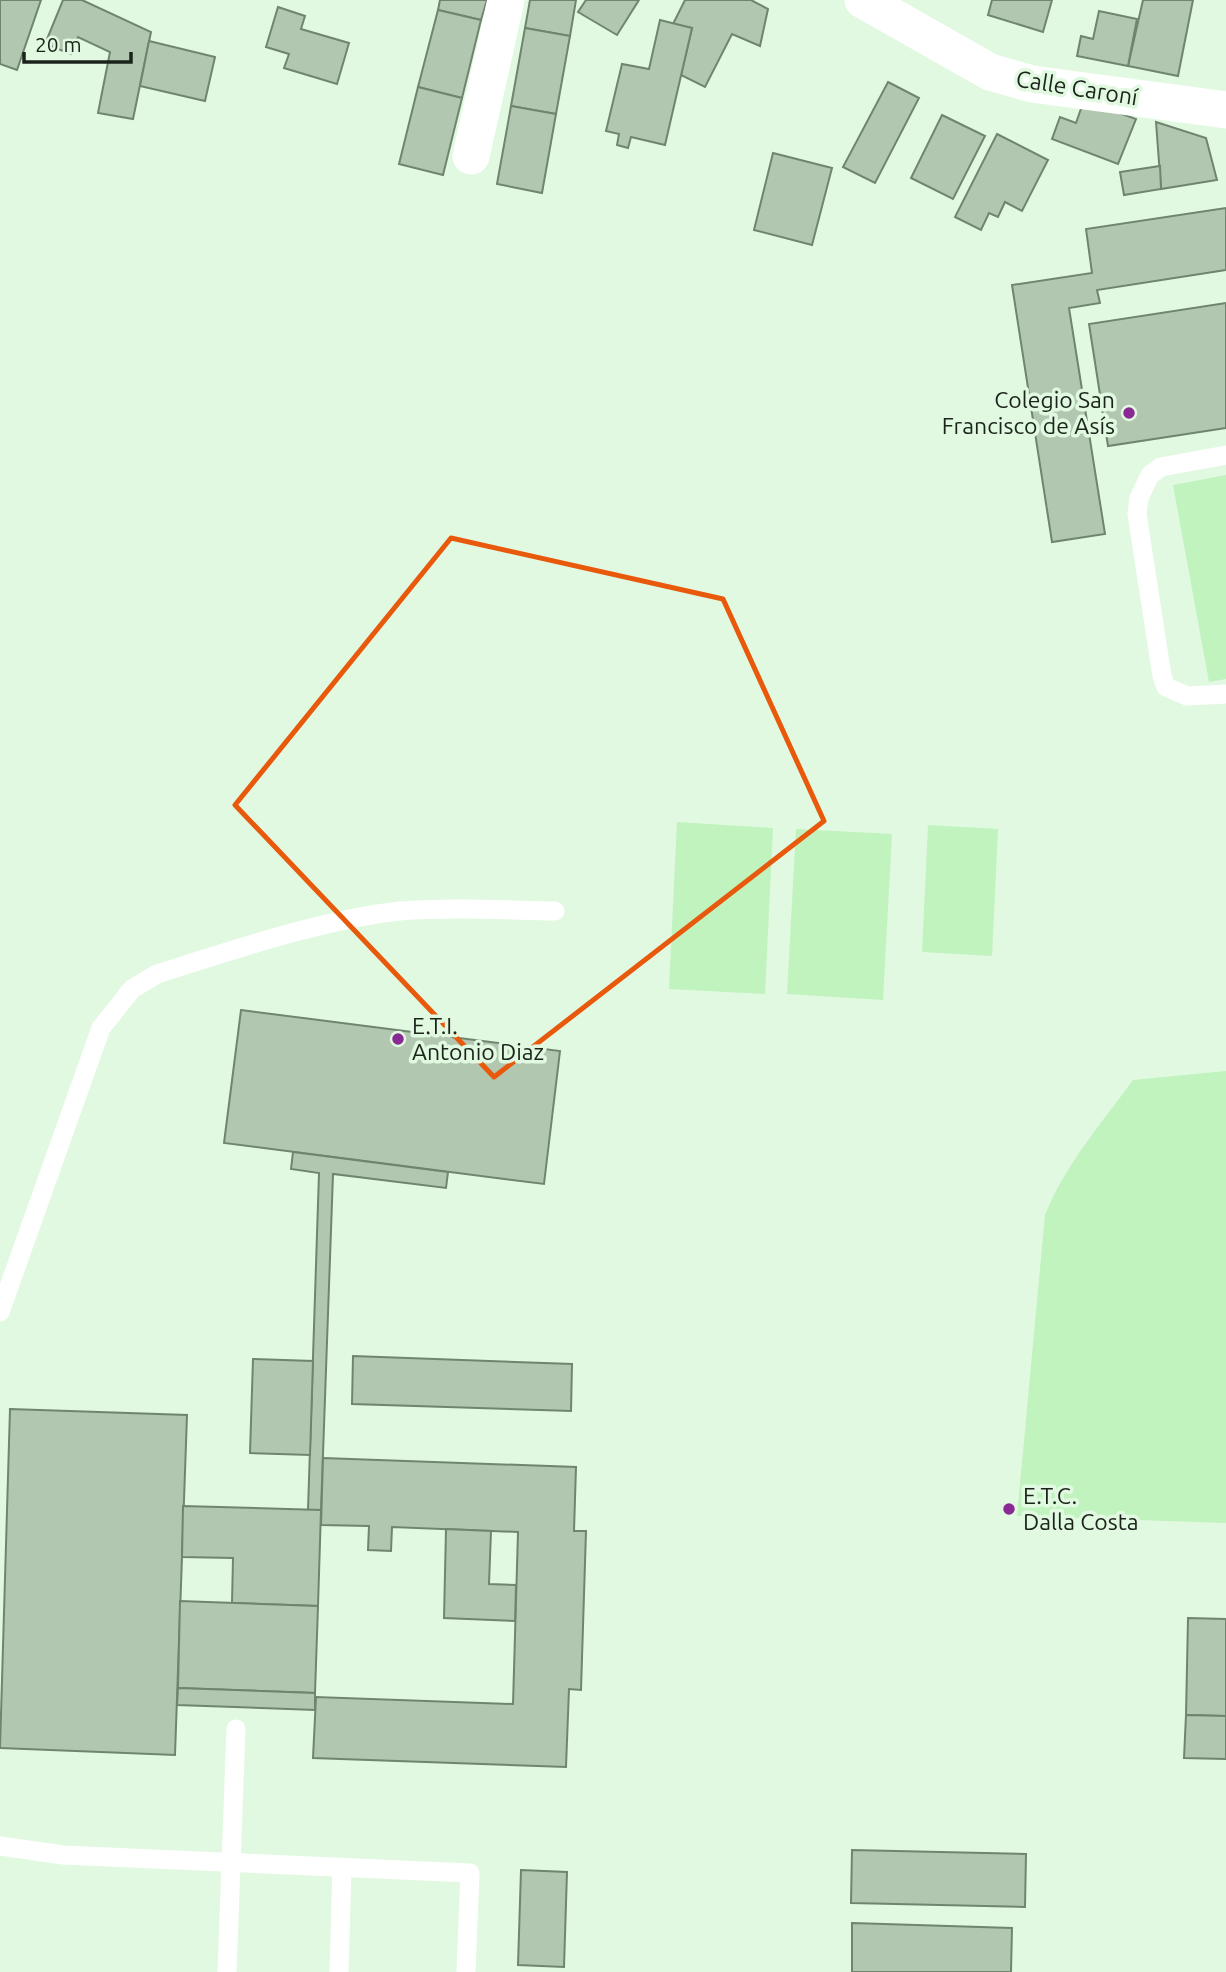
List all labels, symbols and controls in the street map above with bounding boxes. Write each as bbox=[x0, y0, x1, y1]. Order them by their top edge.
scale bar bbox=[24, 21, 131, 65]
text: 20 m bbox=[35, 32, 82, 56]
street label: Calle Caroní bbox=[1014, 66, 1140, 110]
place label: Colegio San Francisco de Asís bbox=[942, 387, 1115, 438]
marker: Colegio San Francisco de Asís bbox=[1121, 405, 1137, 421]
place label: E.T.I. Antonio Diaz bbox=[412, 1013, 544, 1064]
marker: E.T.I. Antonio Diaz bbox=[390, 1031, 406, 1047]
place label: E.T.C. Dalla Costa bbox=[1023, 1483, 1139, 1534]
marker: E.T.C. Dalla Costa bbox=[1001, 1501, 1017, 1517]

